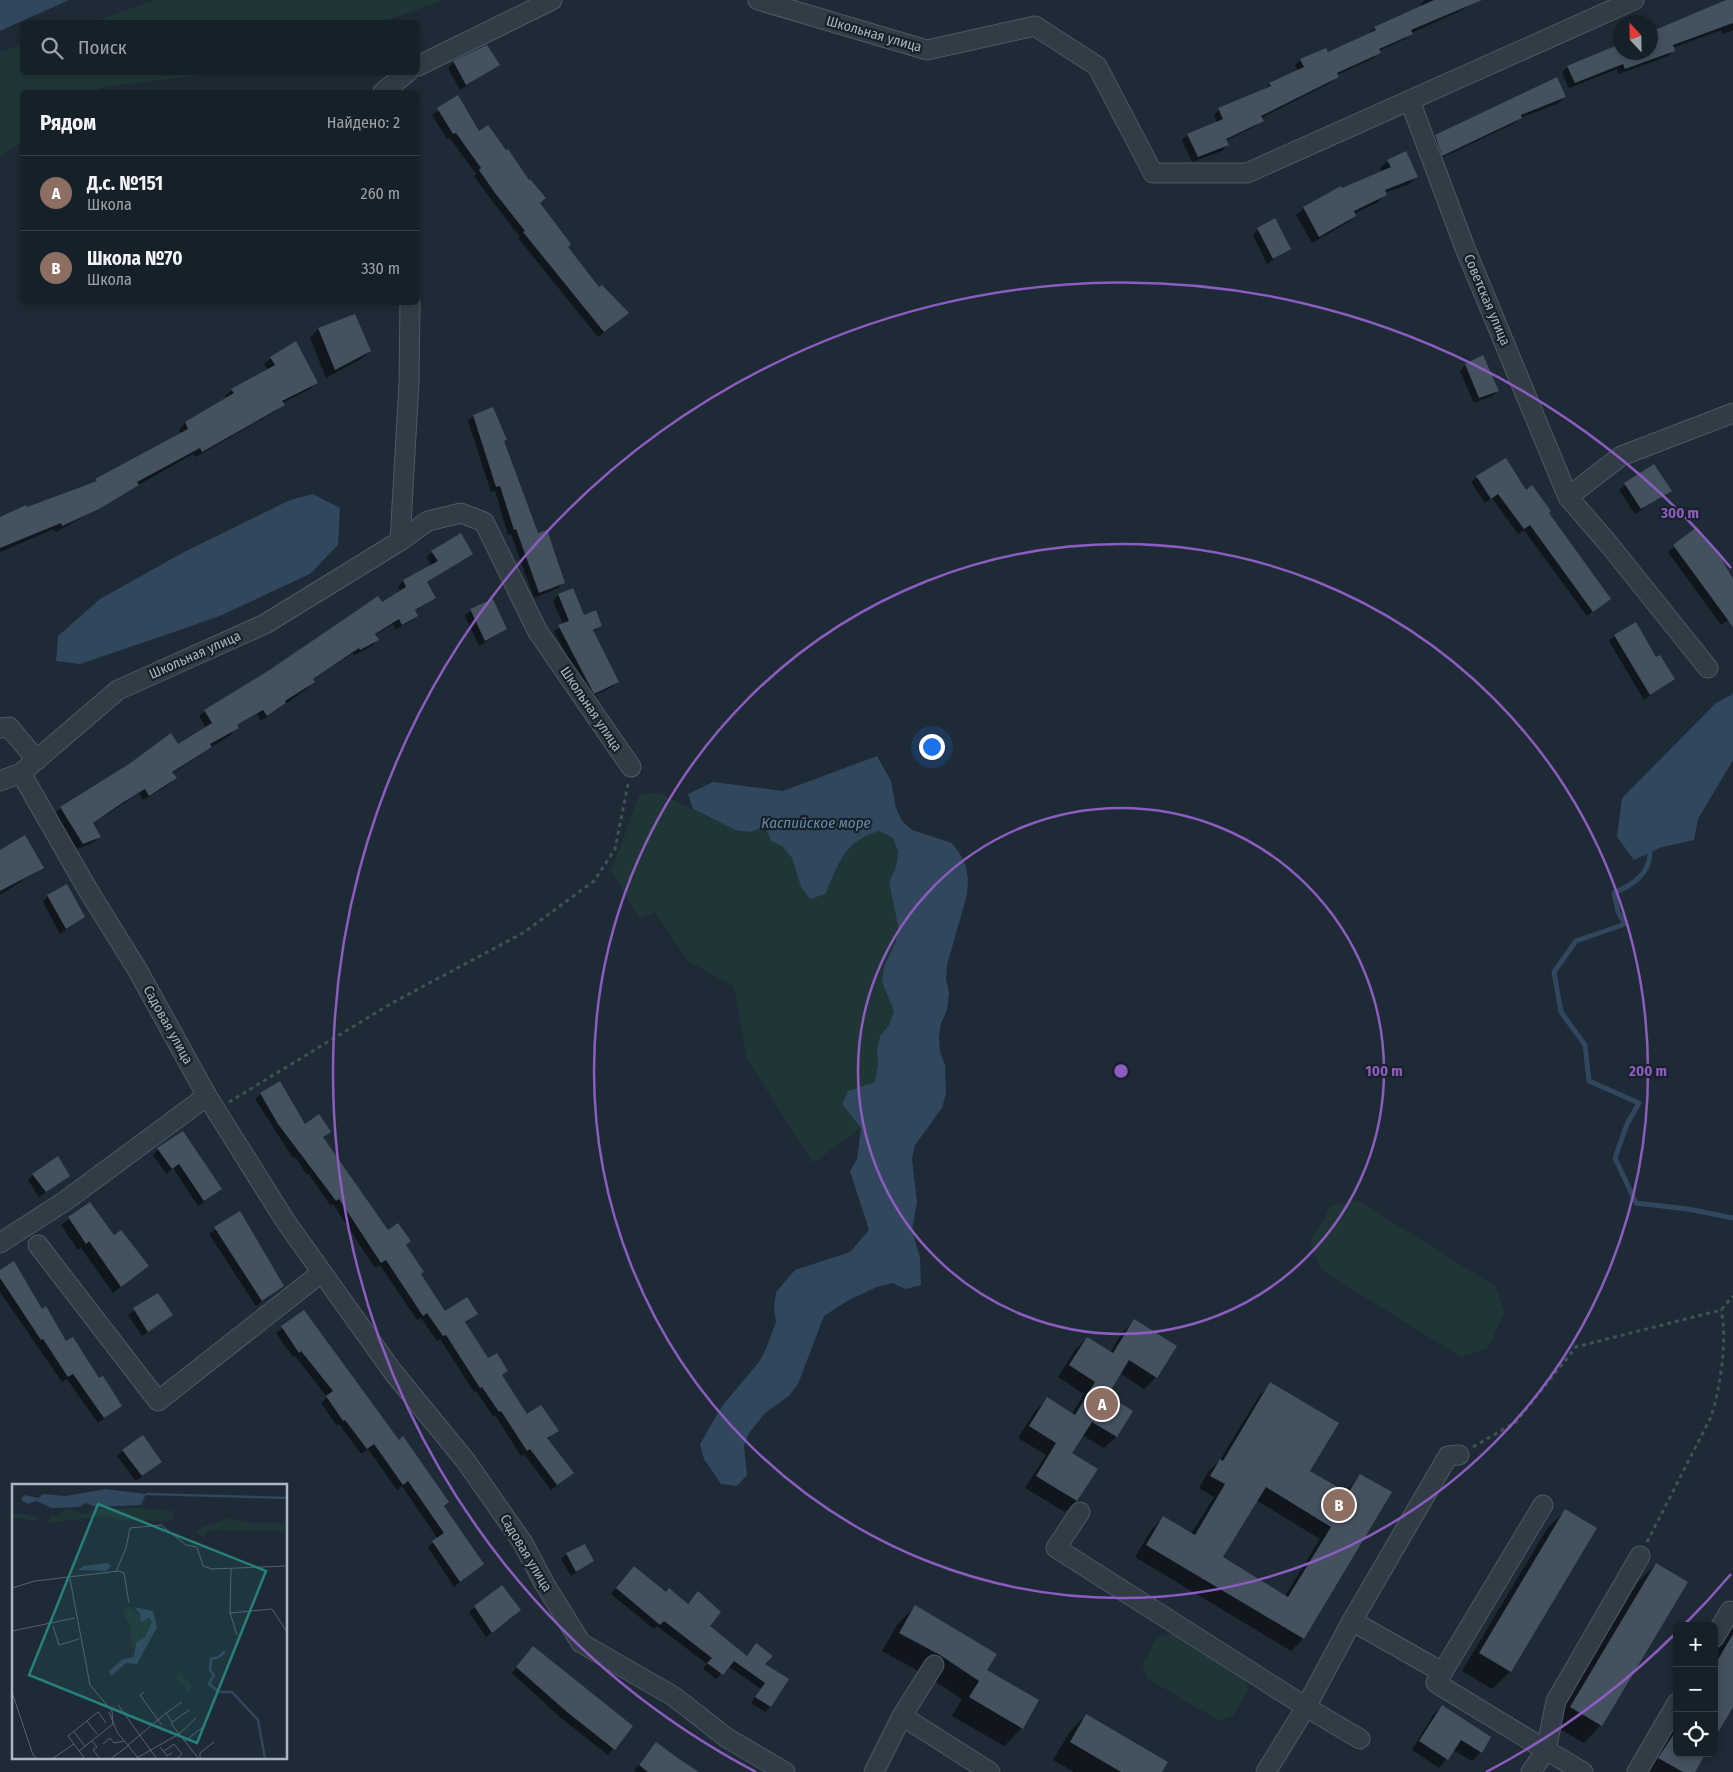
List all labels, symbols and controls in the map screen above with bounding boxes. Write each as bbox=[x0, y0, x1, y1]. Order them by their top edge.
street label: Школьная улица bbox=[824, 12, 924, 56]
north arrow bbox=[1613, 15, 1658, 60]
search box bbox=[20, 20, 420, 75]
icon: search bbox=[38, 34, 66, 62]
text: Поиск bbox=[78, 36, 127, 59]
text: Рядом bbox=[40, 110, 96, 136]
text: Найдено: 2 bbox=[327, 113, 400, 132]
text: Д.с. №151 bbox=[87, 172, 163, 195]
text: A bbox=[52, 184, 60, 203]
text: 260 m bbox=[361, 184, 400, 203]
text: Школа bbox=[87, 195, 132, 214]
text: Школа №70 bbox=[87, 247, 183, 270]
street label: Советская улица bbox=[1460, 252, 1514, 348]
text: B bbox=[52, 259, 60, 278]
text: 330 m bbox=[361, 259, 400, 278]
text: Школа bbox=[87, 270, 132, 289]
text: 300 m bbox=[1660, 504, 1699, 522]
street label: Школьная улица bbox=[147, 627, 244, 683]
street label: Школьная улица bbox=[556, 663, 626, 755]
your location bbox=[919, 734, 945, 760]
water label: Каспийское море bbox=[761, 814, 871, 832]
street label: Садовая улица bbox=[139, 983, 197, 1067]
centre of rings bbox=[1112, 1062, 1130, 1080]
text: 100 m bbox=[1365, 1062, 1403, 1080]
text: 200 m bbox=[1628, 1062, 1667, 1080]
pin: A bbox=[1086, 1385, 1118, 1423]
inset map bbox=[12, 1484, 288, 1760]
pin: B bbox=[1323, 1486, 1355, 1524]
street label: Садовая улица bbox=[496, 1511, 556, 1595]
map controls bbox=[1673, 1622, 1718, 1757]
button: + bbox=[1673, 1622, 1718, 1667]
button: − bbox=[1673, 1667, 1718, 1712]
button: locate bbox=[1673, 1712, 1718, 1757]

